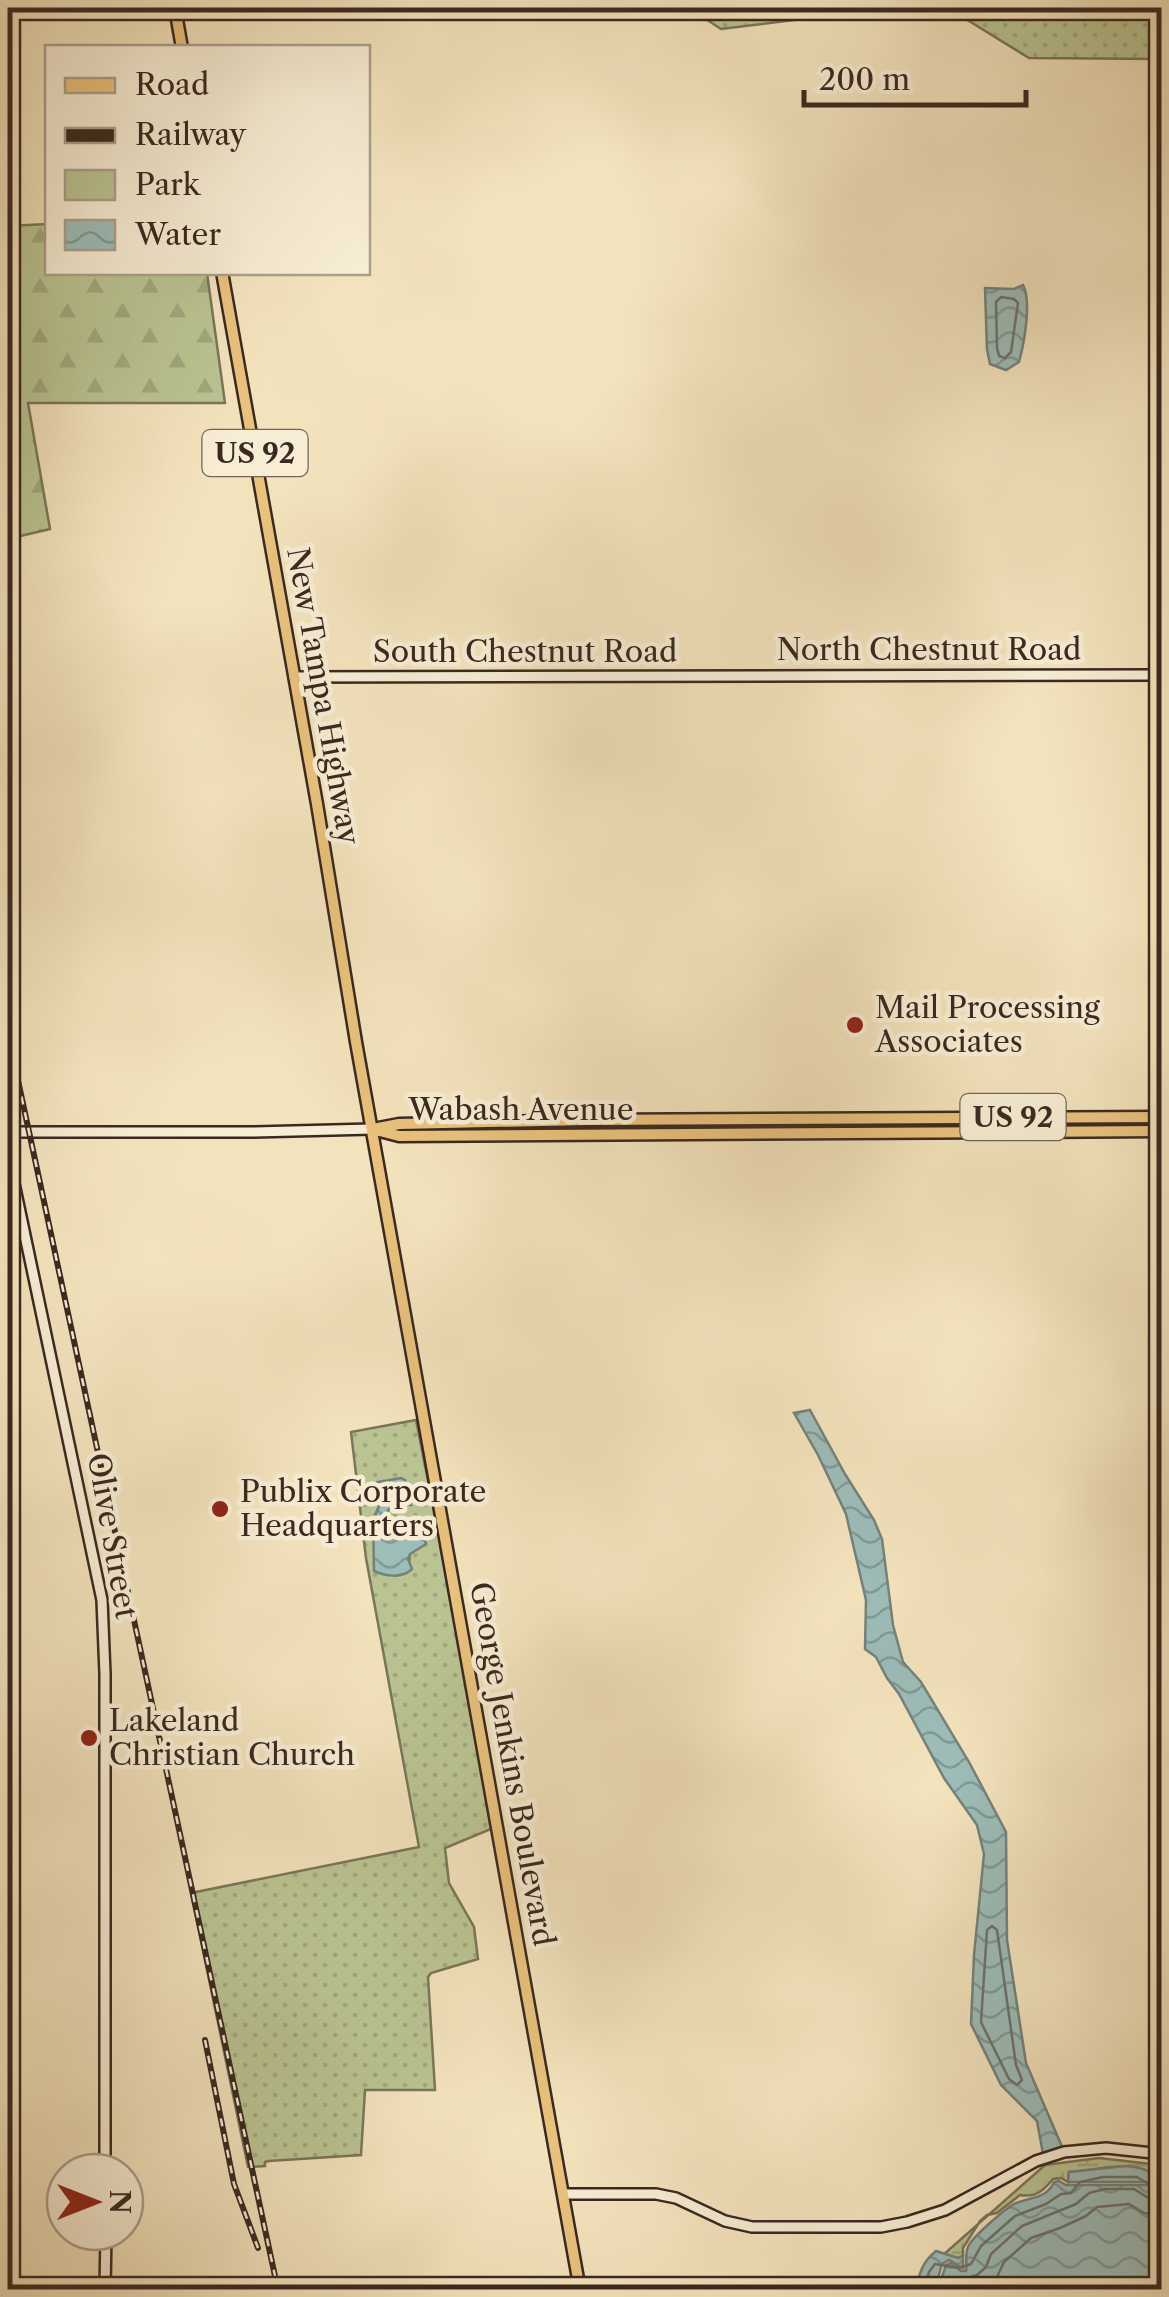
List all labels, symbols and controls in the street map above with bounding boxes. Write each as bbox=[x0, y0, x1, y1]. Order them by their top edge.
legend bbox=[45, 45, 370, 275]
scale bar bbox=[804, 45, 1026, 107]
text: 200 m bbox=[819, 61, 910, 98]
text: Road bbox=[135, 66, 209, 103]
text: Railway bbox=[135, 116, 247, 153]
text: Park bbox=[135, 166, 202, 203]
text: Water bbox=[134, 216, 221, 253]
road number: US 92 bbox=[202, 430, 308, 476]
street label: New Tampa Highway bbox=[279, 544, 368, 848]
street label: North Chestnut Road bbox=[777, 631, 1081, 668]
street label: South Chestnut Road bbox=[373, 633, 677, 670]
place label: Mail Processing Associates bbox=[874, 989, 1100, 1060]
marker: Mail Processing Associates bbox=[844, 1014, 866, 1036]
street label: Wabash Avenue bbox=[407, 1091, 634, 1128]
road number: US 92 bbox=[960, 1094, 1066, 1140]
street label: Olive Street bbox=[80, 1450, 145, 1622]
place label: Publix Corporate Headquarters bbox=[240, 1473, 486, 1544]
marker: Publix Corporate Headquarters bbox=[209, 1498, 231, 1520]
street label: George Jenkins Boulevard bbox=[462, 1579, 563, 1949]
place label: Lakeland Christian Church bbox=[109, 1702, 355, 1773]
marker: Lakeland Christian Church bbox=[78, 1727, 100, 1749]
north arrow bbox=[45, 2152, 145, 2252]
text: N bbox=[103, 2190, 137, 2214]

